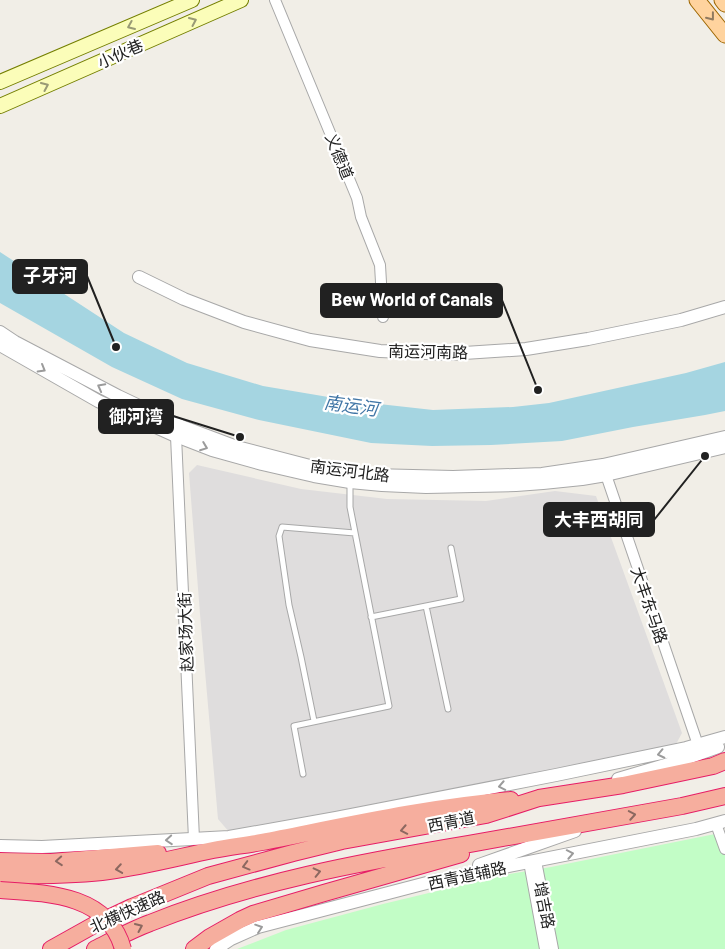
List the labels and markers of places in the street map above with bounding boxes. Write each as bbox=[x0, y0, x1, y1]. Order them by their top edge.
callout: 子牙河 bbox=[13, 260, 87, 293]
callout: Bew World of Canals bbox=[321, 284, 502, 317]
callout: 御河湾 bbox=[99, 400, 173, 433]
callout: 大丰西胡同 bbox=[544, 503, 654, 536]

